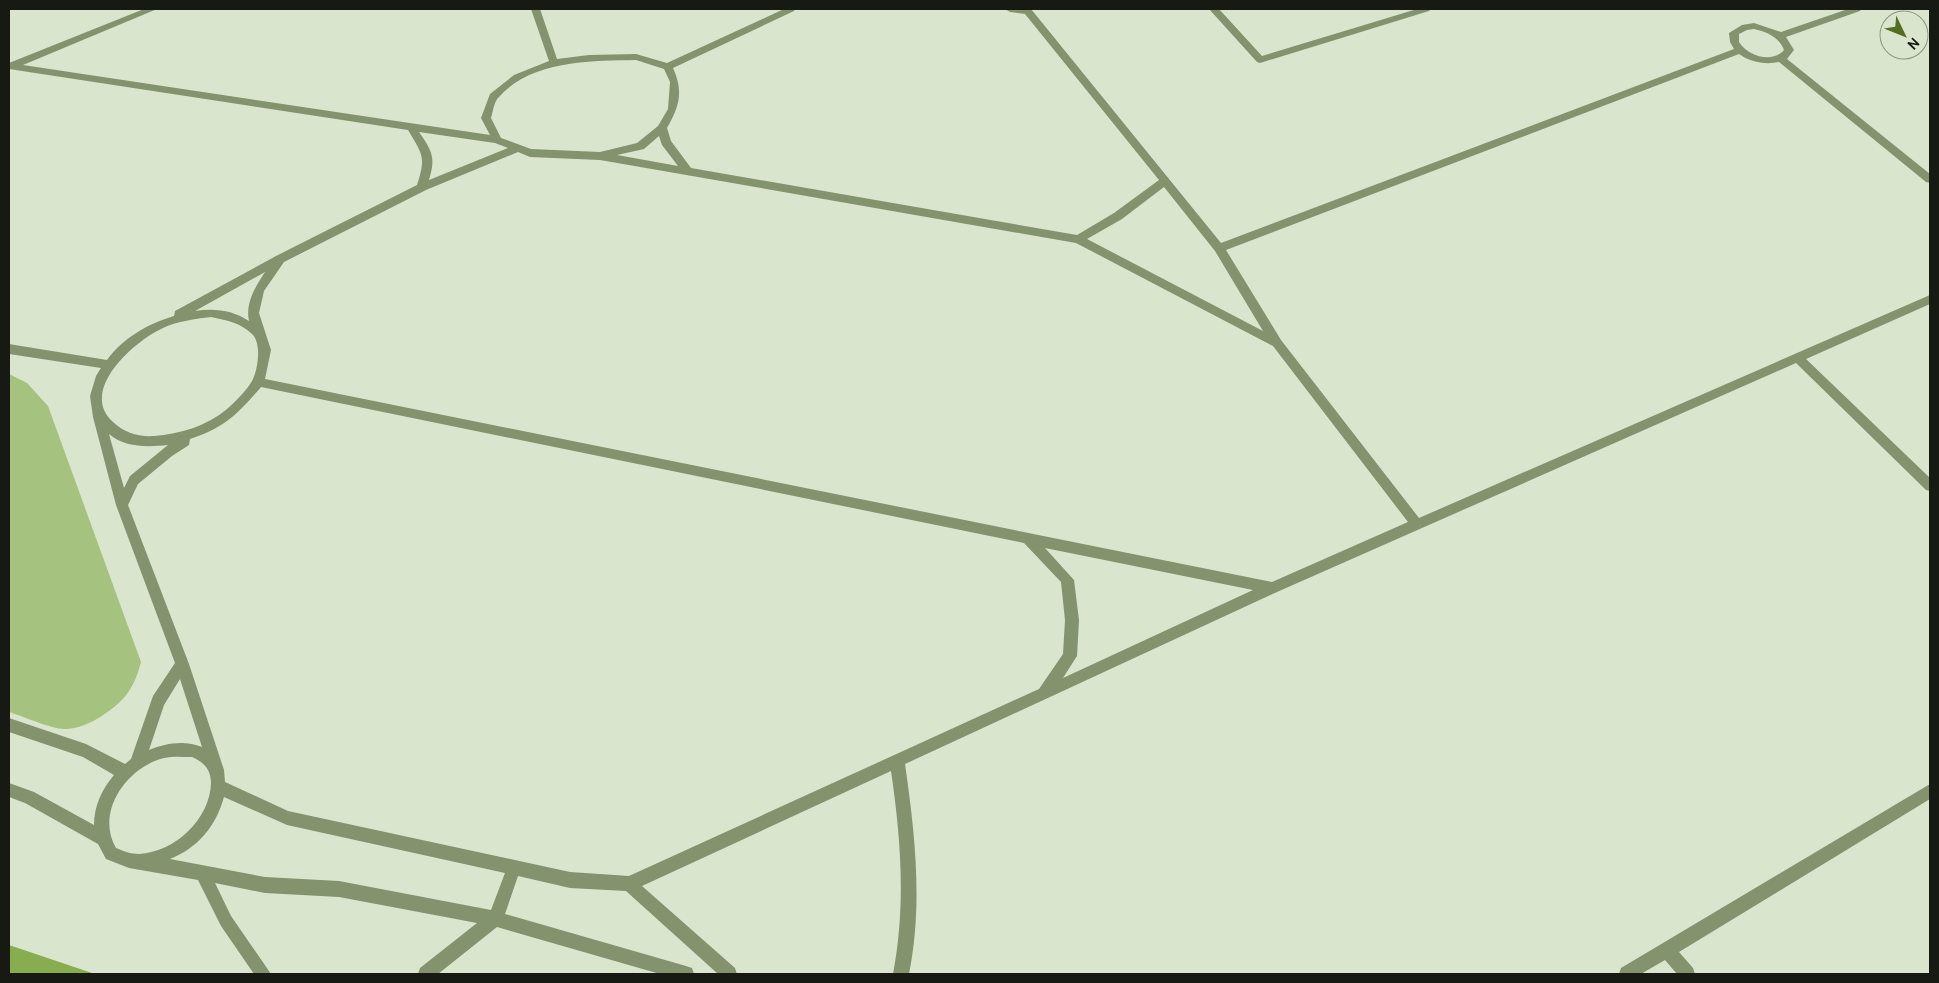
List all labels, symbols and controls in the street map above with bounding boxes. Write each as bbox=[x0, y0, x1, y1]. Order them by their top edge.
north arrow bbox=[1879, 10, 1929, 60]
text: N bbox=[1904, 34, 1923, 54]

